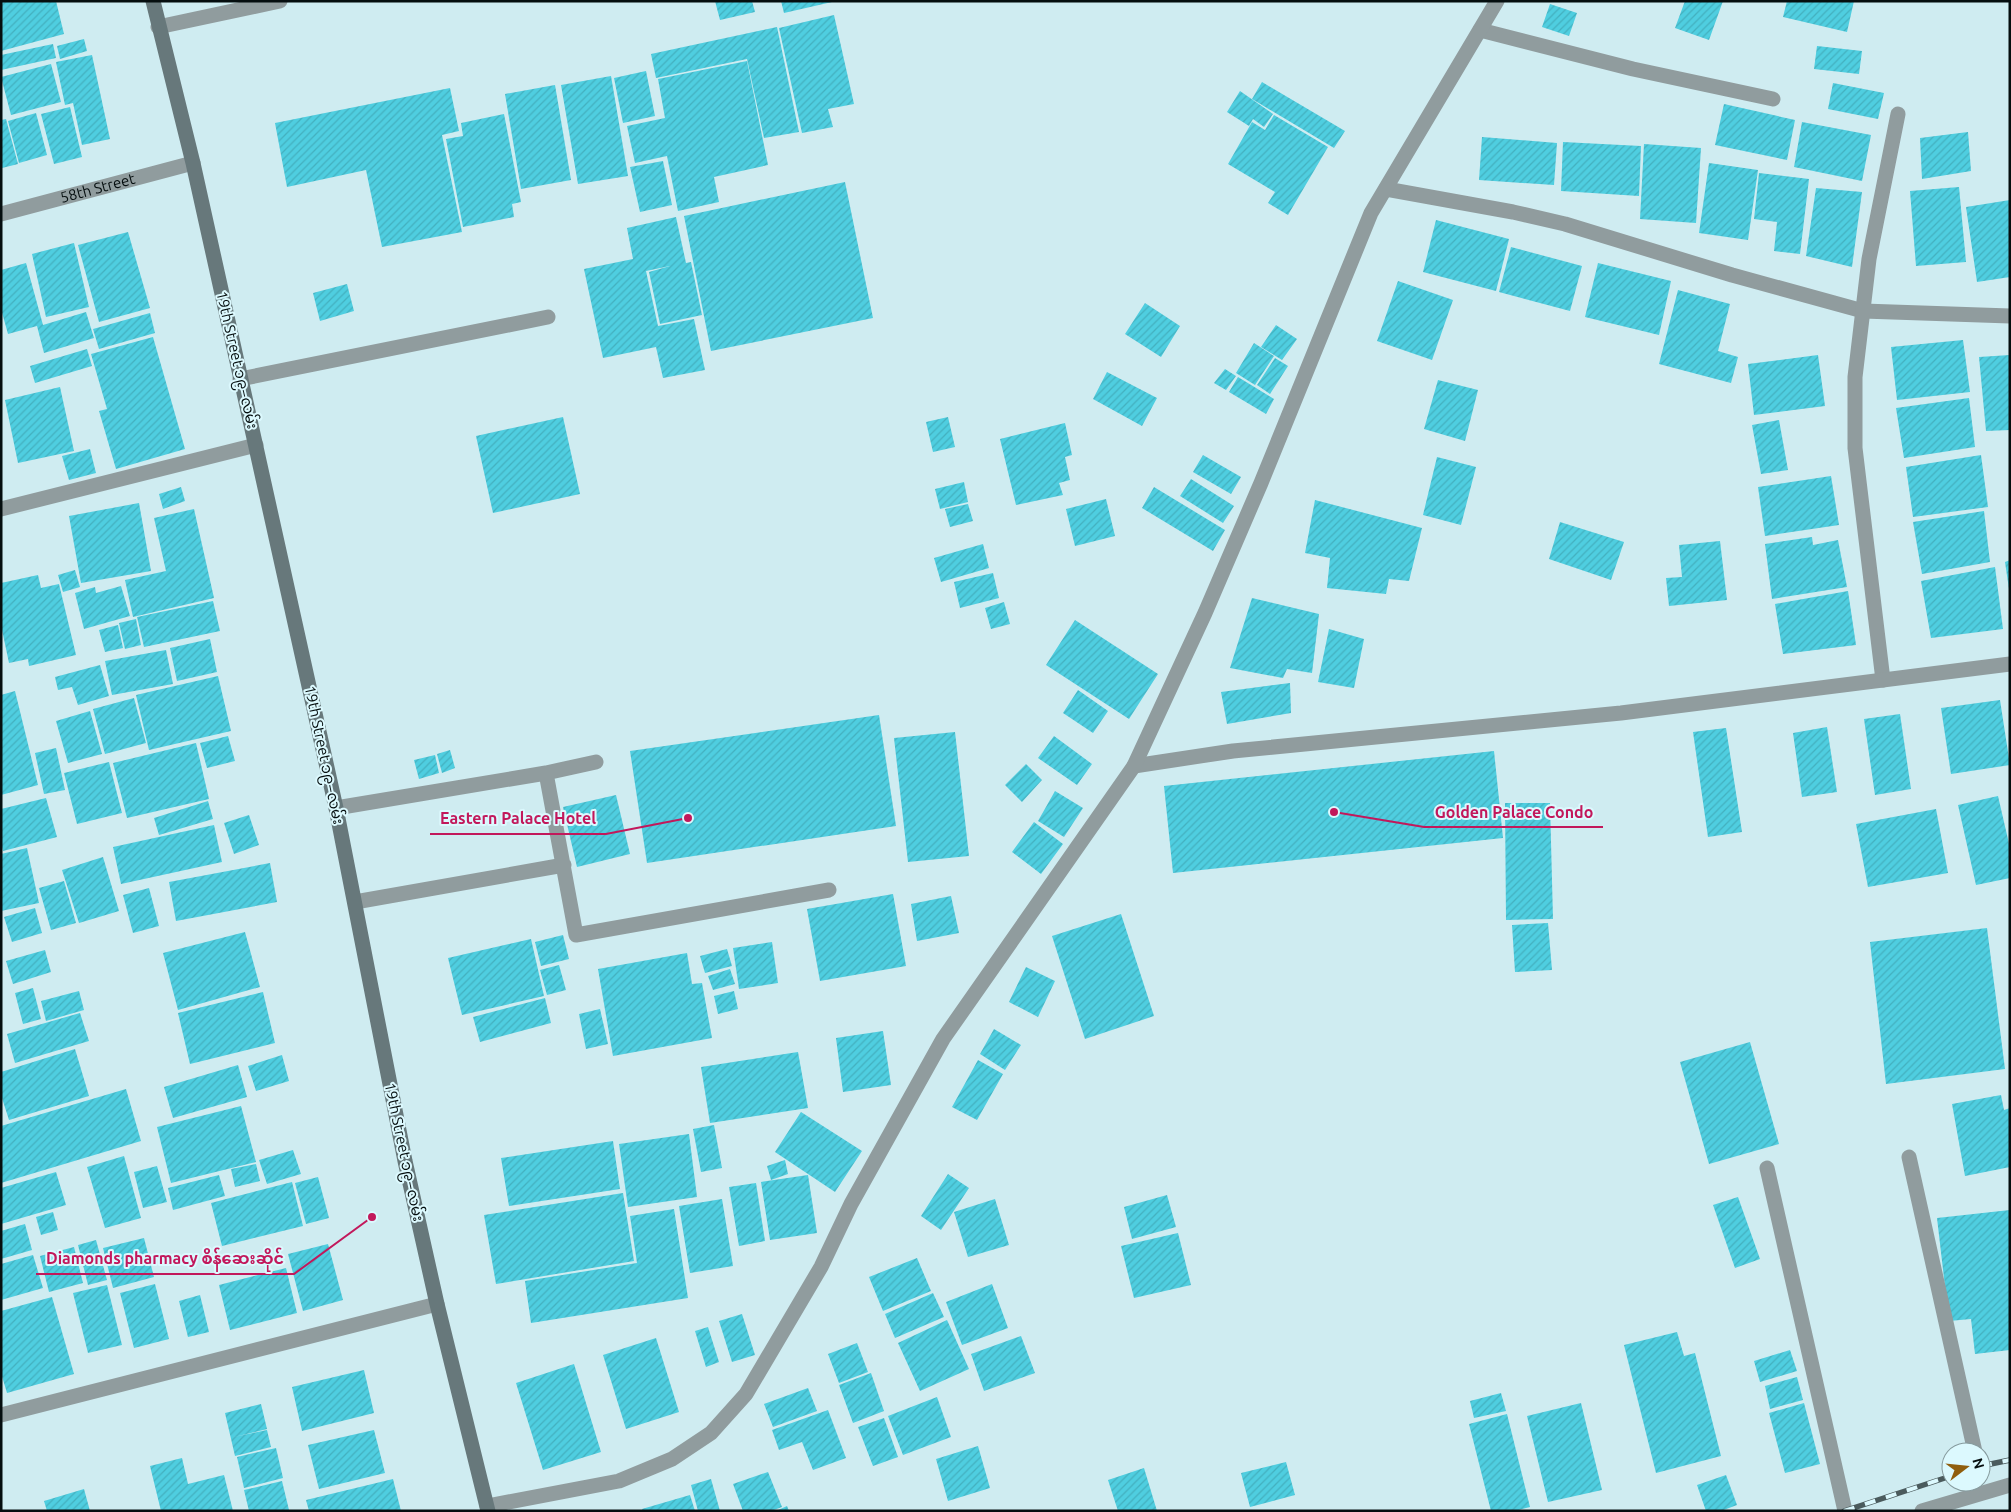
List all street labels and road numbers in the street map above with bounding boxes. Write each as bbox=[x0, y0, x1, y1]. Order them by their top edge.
street label: 58th Street bbox=[58, 170, 137, 206]
street label: 19th Street ၁၉−လမ်း bbox=[209, 289, 263, 431]
street label: 19th Street ၁၉−လမ်း bbox=[298, 684, 348, 826]
street label: 19th Street ၁၉−လမ်း bbox=[378, 1081, 428, 1223]

